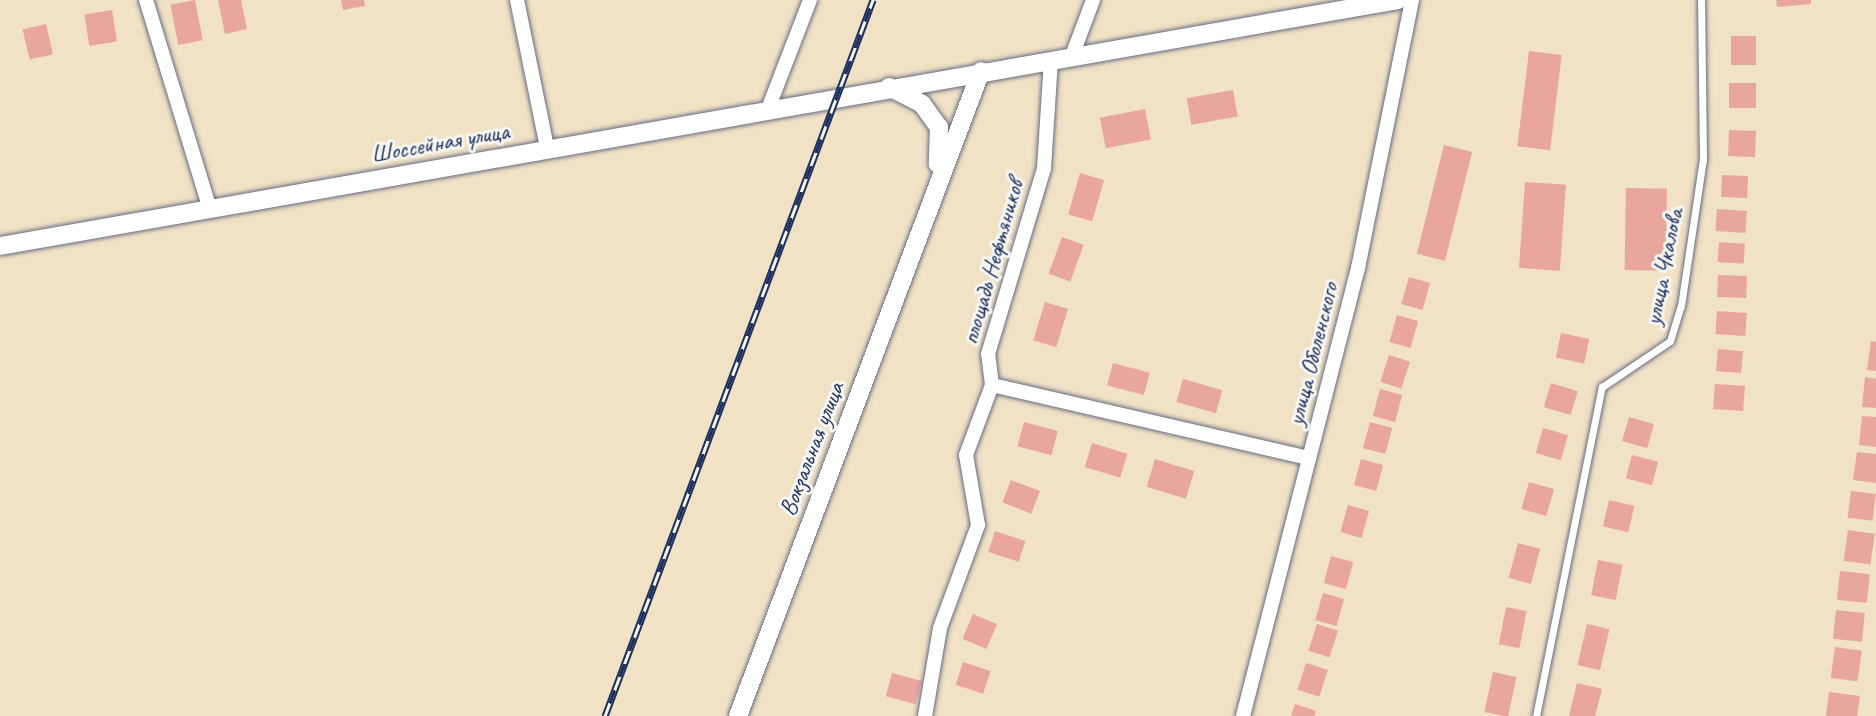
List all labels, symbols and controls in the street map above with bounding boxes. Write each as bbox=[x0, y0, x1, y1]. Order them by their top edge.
street label: Шоссейная улица bbox=[367, 116, 513, 170]
street label: площадь Нефтяников bbox=[956, 177, 1030, 347]
street label: улица Чкалова bbox=[1639, 207, 1689, 327]
street label: улица Оболенского bbox=[1282, 280, 1344, 428]
street label: Вокзальная улица bbox=[773, 378, 851, 520]

